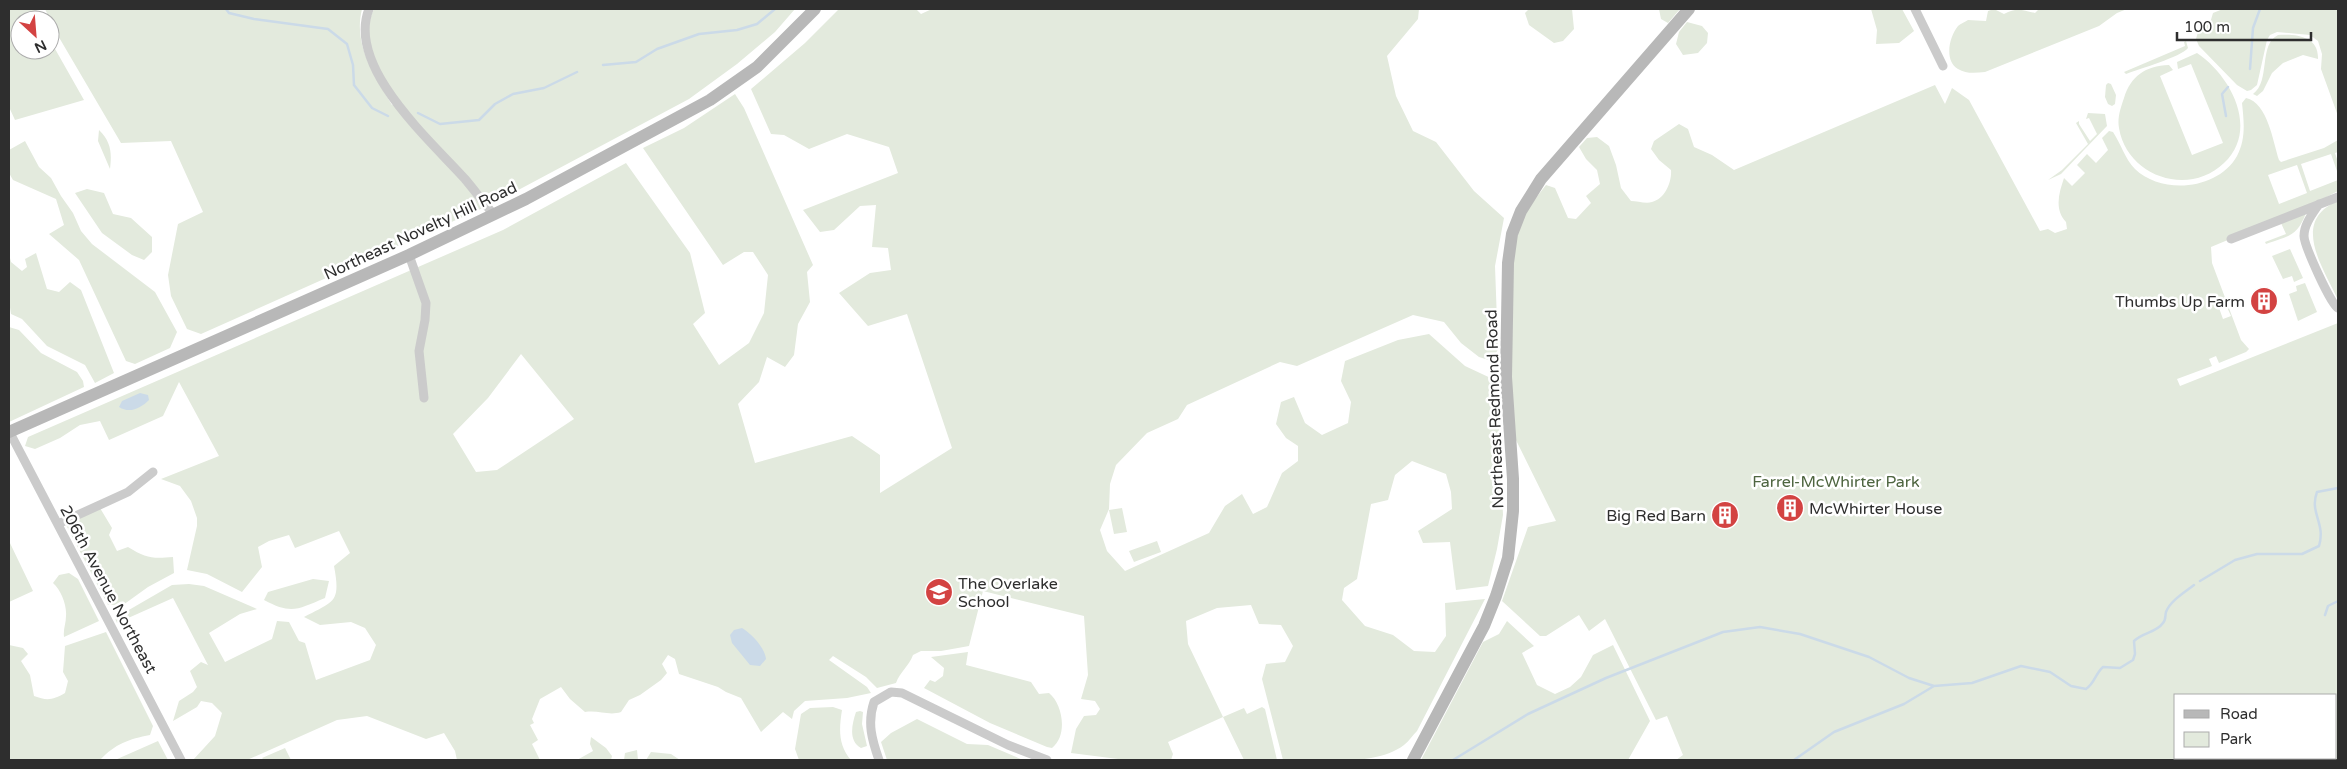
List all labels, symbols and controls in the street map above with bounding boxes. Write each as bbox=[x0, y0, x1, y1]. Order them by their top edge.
north arrow bbox=[10, 10, 60, 60]
scale bar bbox=[2177, 10, 2311, 42]
text: 100 m bbox=[2184, 18, 2230, 36]
text: N bbox=[32, 36, 49, 56]
street label: Northeast Novelty Hill Road bbox=[321, 177, 520, 285]
building icon: Thumbs Up Farm bbox=[2249, 286, 2279, 316]
place label: Thumbs Up Farm bbox=[2115, 292, 2245, 312]
street label: Northeast Redmond Road bbox=[1482, 309, 1508, 509]
park label: Farrel-McWhirter Park bbox=[1752, 472, 1920, 492]
building icon: McWhirter House bbox=[1775, 493, 1805, 523]
place label: McWhirter House bbox=[1809, 499, 1942, 519]
building icon: Big Red Barn bbox=[1710, 500, 1740, 530]
street label: 206th Avenue Northeast bbox=[55, 502, 161, 677]
place label: Big Red Barn bbox=[1606, 506, 1706, 526]
place label: The Overlake School bbox=[958, 574, 1058, 612]
school or university icon: The Overlake School bbox=[924, 577, 954, 607]
legend bbox=[2174, 694, 2337, 759]
text: Road bbox=[2220, 705, 2258, 723]
text: Park bbox=[2220, 730, 2252, 748]

